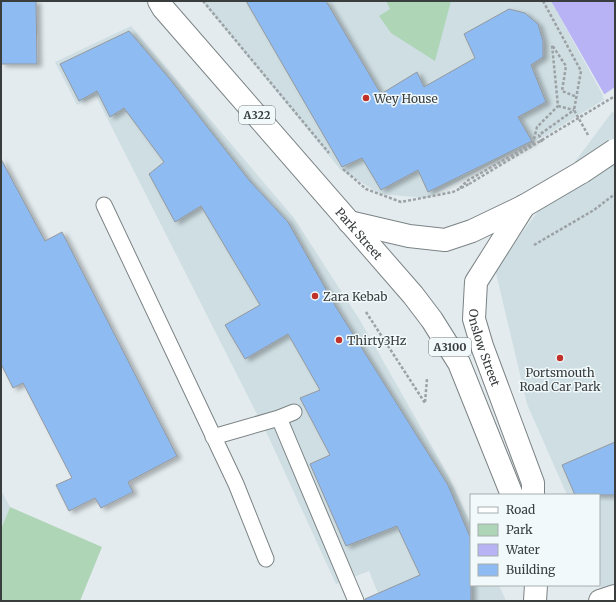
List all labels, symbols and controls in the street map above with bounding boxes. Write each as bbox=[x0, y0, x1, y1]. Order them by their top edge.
place label: Wey House bbox=[373, 91, 438, 106]
marker: Wey House bbox=[361, 93, 371, 103]
road number: A322 bbox=[239, 106, 275, 124]
street label: Park Street bbox=[333, 204, 386, 263]
place label: Zara Kebab bbox=[323, 289, 387, 304]
marker: Zara Kebab bbox=[310, 291, 320, 301]
street label: Onslow Street bbox=[466, 308, 504, 388]
place label: Thirty3Hz bbox=[347, 333, 407, 348]
marker: Thirty3Hz bbox=[334, 335, 344, 345]
road number: A3100 bbox=[429, 338, 471, 356]
marker: Portsmouth Road Car Park bbox=[555, 353, 565, 363]
place label: Portsmouth Road Car Park bbox=[519, 365, 601, 394]
legend bbox=[470, 494, 600, 586]
text: Road bbox=[506, 502, 535, 517]
text: Park bbox=[506, 522, 533, 537]
text: Water bbox=[505, 542, 541, 557]
text: Building bbox=[506, 562, 556, 577]

